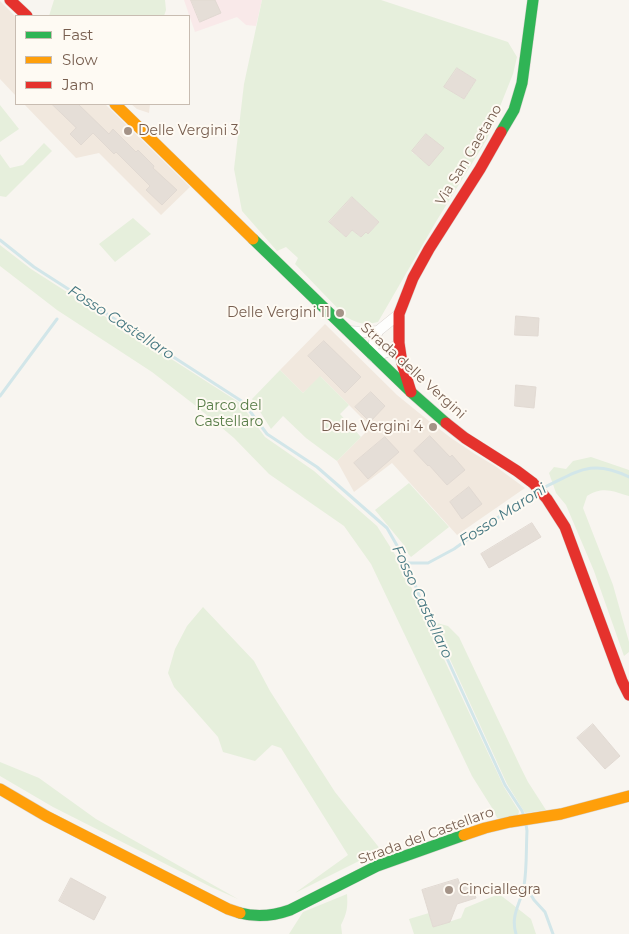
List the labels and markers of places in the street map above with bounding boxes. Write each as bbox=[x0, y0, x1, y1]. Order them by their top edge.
place label: Delle Vergini 3 bbox=[138, 123, 239, 139]
marker: Delle Vergini 3 bbox=[122, 125, 134, 137]
place label: Delle Vergini 11 bbox=[227, 305, 330, 321]
marker: Delle Vergini 11 bbox=[334, 307, 346, 319]
place label: Delle Vergini 4 bbox=[321, 419, 423, 435]
marker: Delle Vergini 4 bbox=[427, 421, 439, 433]
place label: Cinciallegra bbox=[459, 882, 541, 898]
marker: Cinciallegra bbox=[443, 884, 455, 896]

